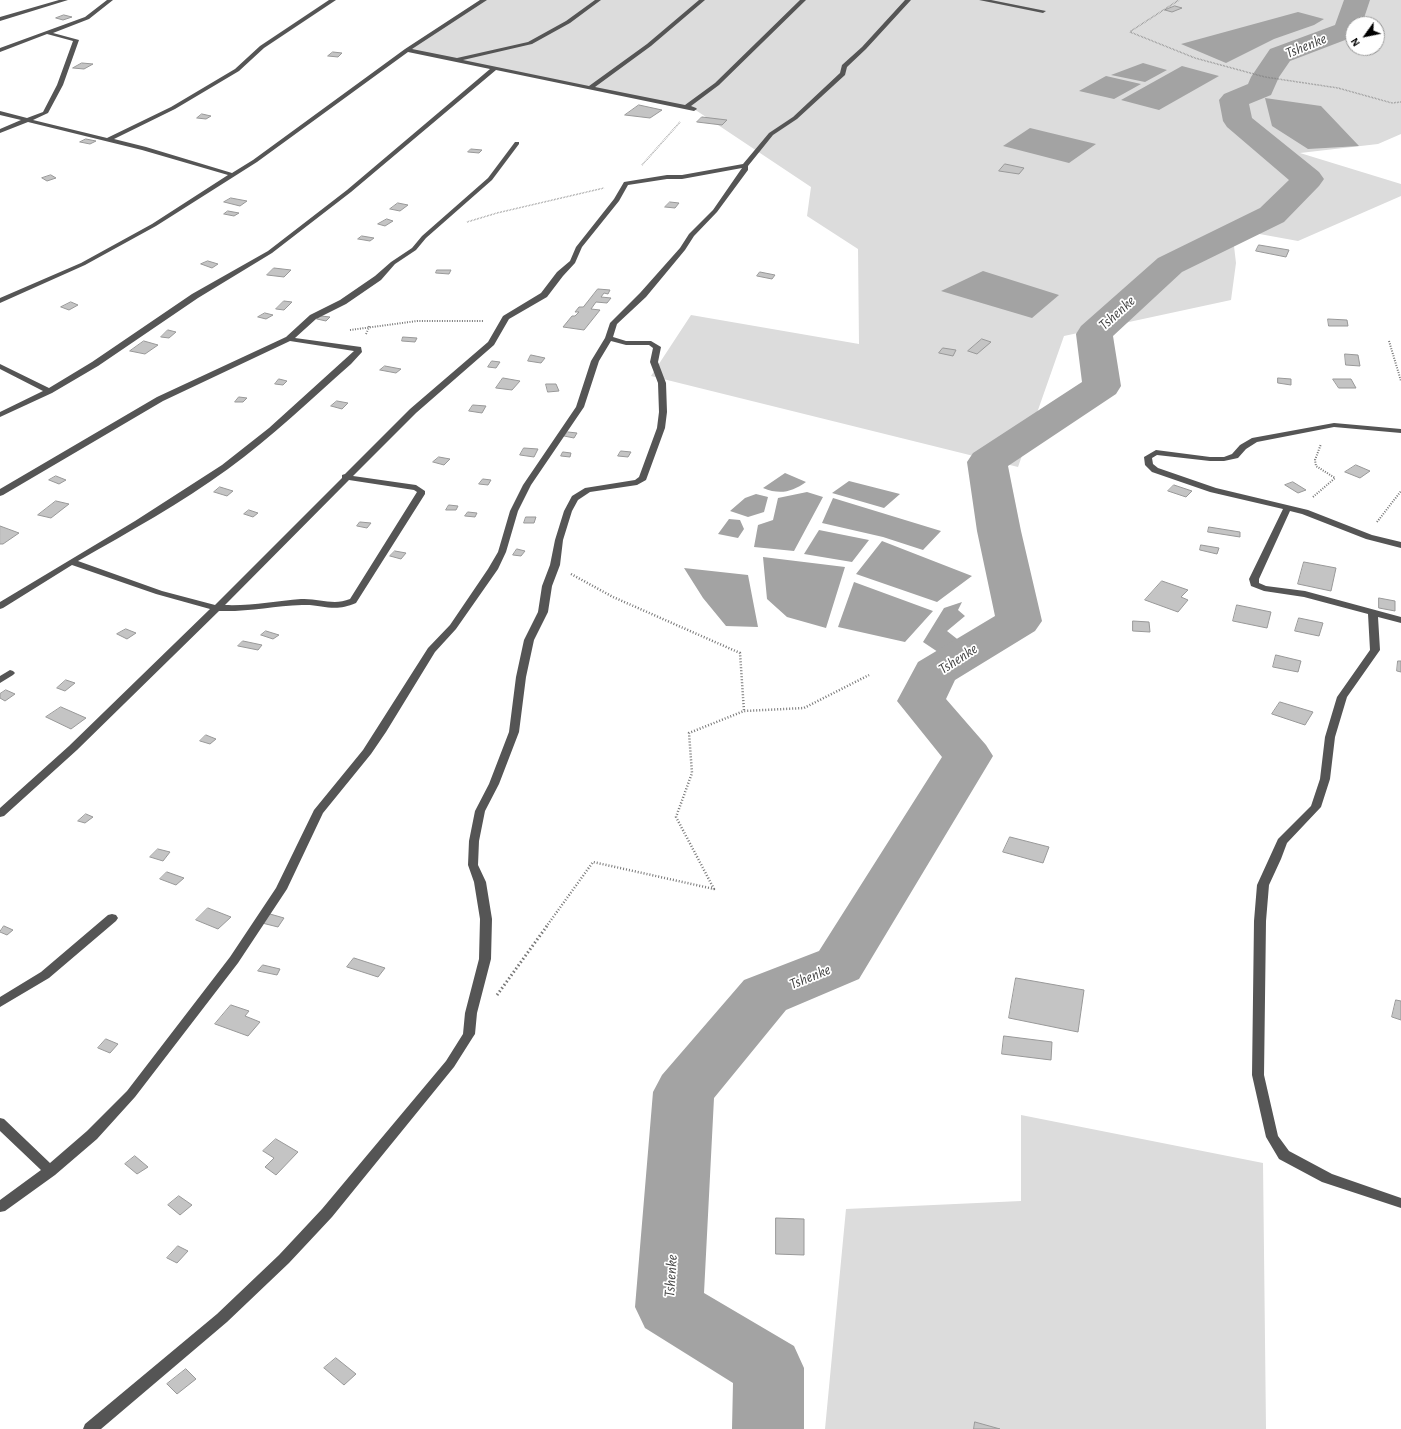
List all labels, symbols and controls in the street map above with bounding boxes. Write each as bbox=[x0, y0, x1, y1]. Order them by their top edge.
north arrow bbox=[1345, 16, 1385, 56]
water label: Tshenke bbox=[1283, 30, 1329, 62]
text: N bbox=[1349, 36, 1362, 48]
water label: Tshenke bbox=[1095, 292, 1139, 334]
water label: Tshenke bbox=[935, 640, 981, 678]
water label: Tshenke bbox=[787, 961, 833, 993]
water label: Tshenke bbox=[661, 1254, 681, 1298]

